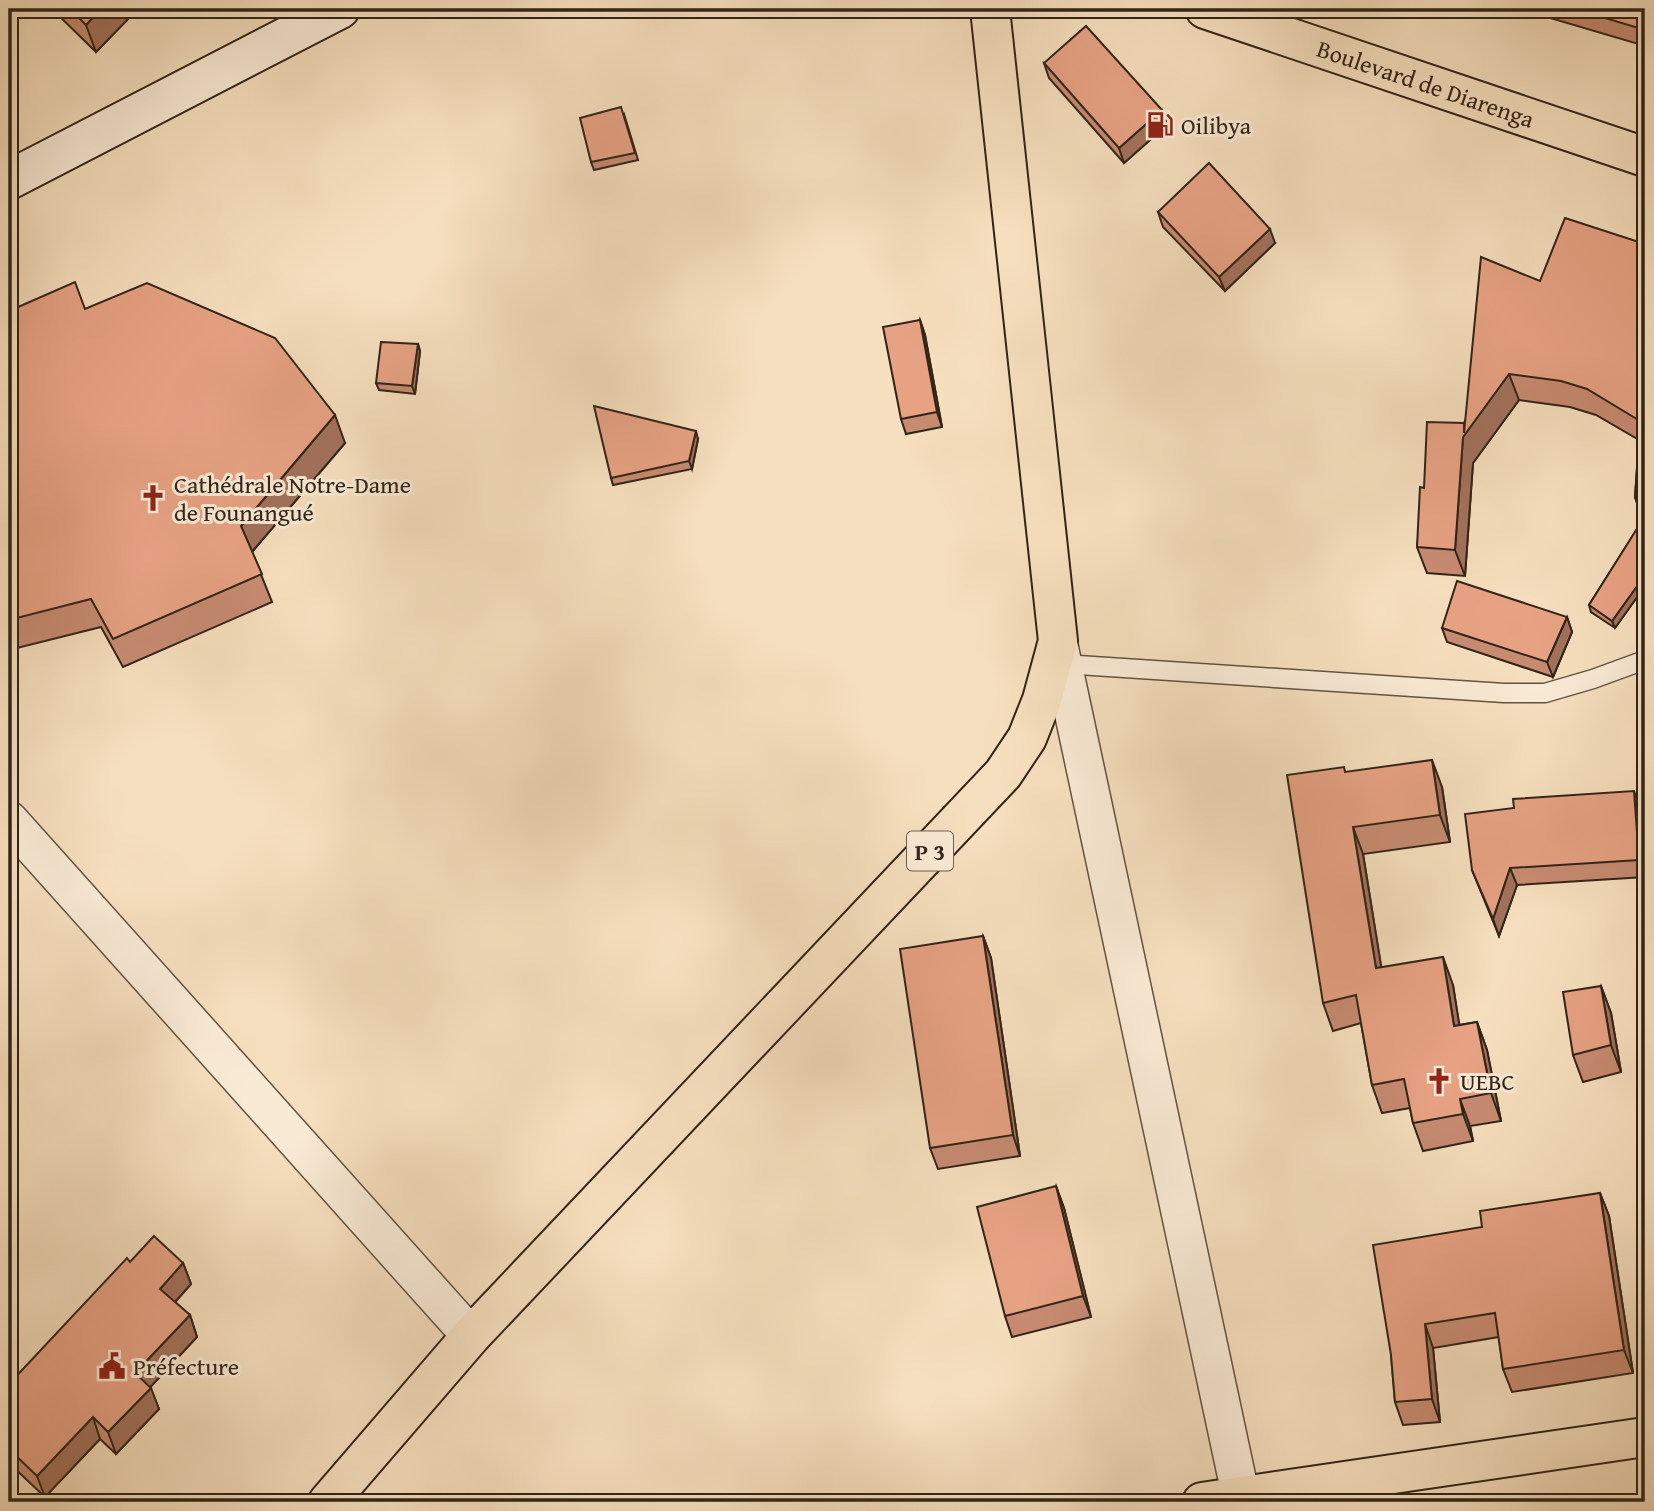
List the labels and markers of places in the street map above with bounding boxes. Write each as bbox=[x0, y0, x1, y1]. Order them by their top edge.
place label: Oilibya bbox=[1181, 108, 1252, 143]
fuel station icon: Oilibya bbox=[1145, 110, 1175, 140]
place label: Cathédrale Notre-Dame de Founangué bbox=[174, 467, 411, 530]
church icon: Cathédrale Notre-Dame de Founangué bbox=[138, 483, 168, 513]
place label: UEBC bbox=[1460, 1064, 1515, 1099]
church icon: UEBC bbox=[1424, 1066, 1454, 1096]
place label: Préfecture bbox=[133, 1349, 239, 1384]
public building icon: Préfecture bbox=[97, 1351, 127, 1381]

